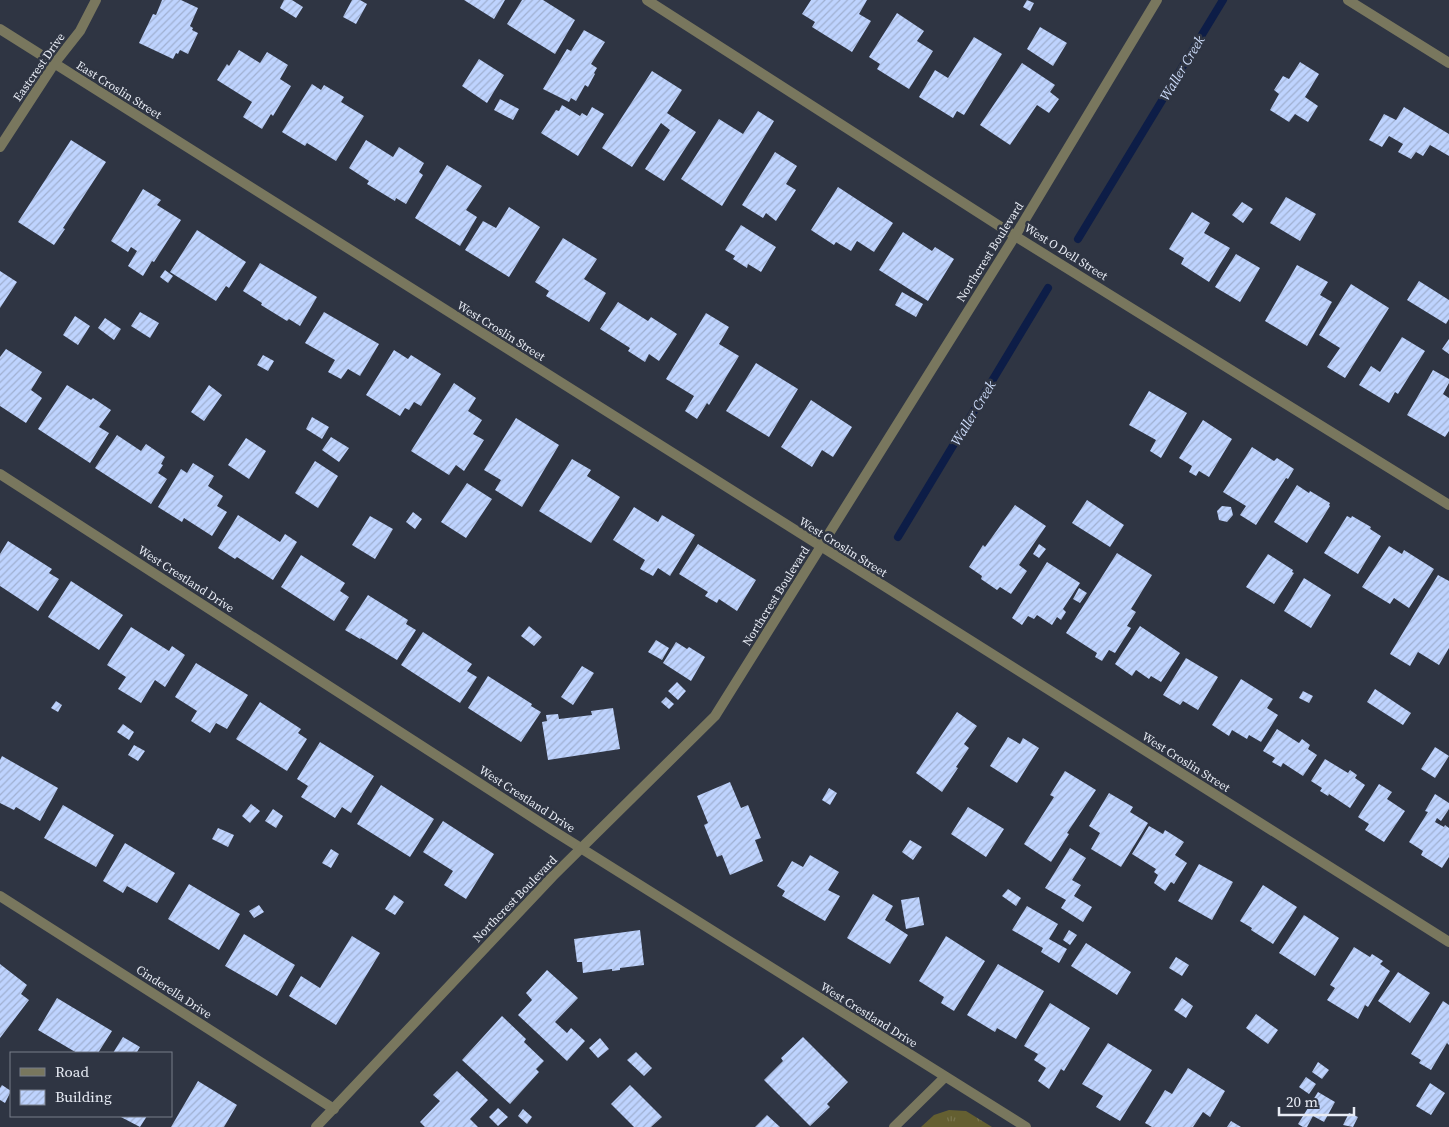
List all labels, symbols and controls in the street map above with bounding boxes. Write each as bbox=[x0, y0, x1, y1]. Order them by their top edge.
street label: Eastcrest Drive bbox=[9, 30, 69, 104]
water label: Waller Creek bbox=[1155, 31, 1209, 104]
street label: East Croslin Street bbox=[73, 57, 165, 123]
street label: Northcrest Boulevard bbox=[953, 199, 1027, 305]
street label: West O Dell Street bbox=[1021, 220, 1111, 284]
street label: West Croslin Street bbox=[454, 297, 548, 365]
water label: Waller Creek bbox=[946, 376, 1000, 449]
street label: West Croslin Street bbox=[796, 513, 890, 581]
street label: West Crestland Drive bbox=[135, 542, 237, 616]
street label: Northcrest Boulevard bbox=[739, 543, 813, 649]
street label: West Croslin Street bbox=[1139, 728, 1233, 796]
street label: West Crestland Drive bbox=[476, 762, 578, 836]
street label: Northcrest Boulevard bbox=[469, 852, 561, 946]
street label: Cinderella Drive bbox=[133, 962, 215, 1022]
street label: West Crestland Drive bbox=[817, 979, 921, 1051]
legend bbox=[10, 1052, 172, 1117]
text: Road bbox=[55, 1061, 89, 1082]
scale bar bbox=[1279, 1084, 1354, 1116]
text: Building bbox=[55, 1086, 112, 1107]
text: 20 m bbox=[1286, 1091, 1318, 1112]

